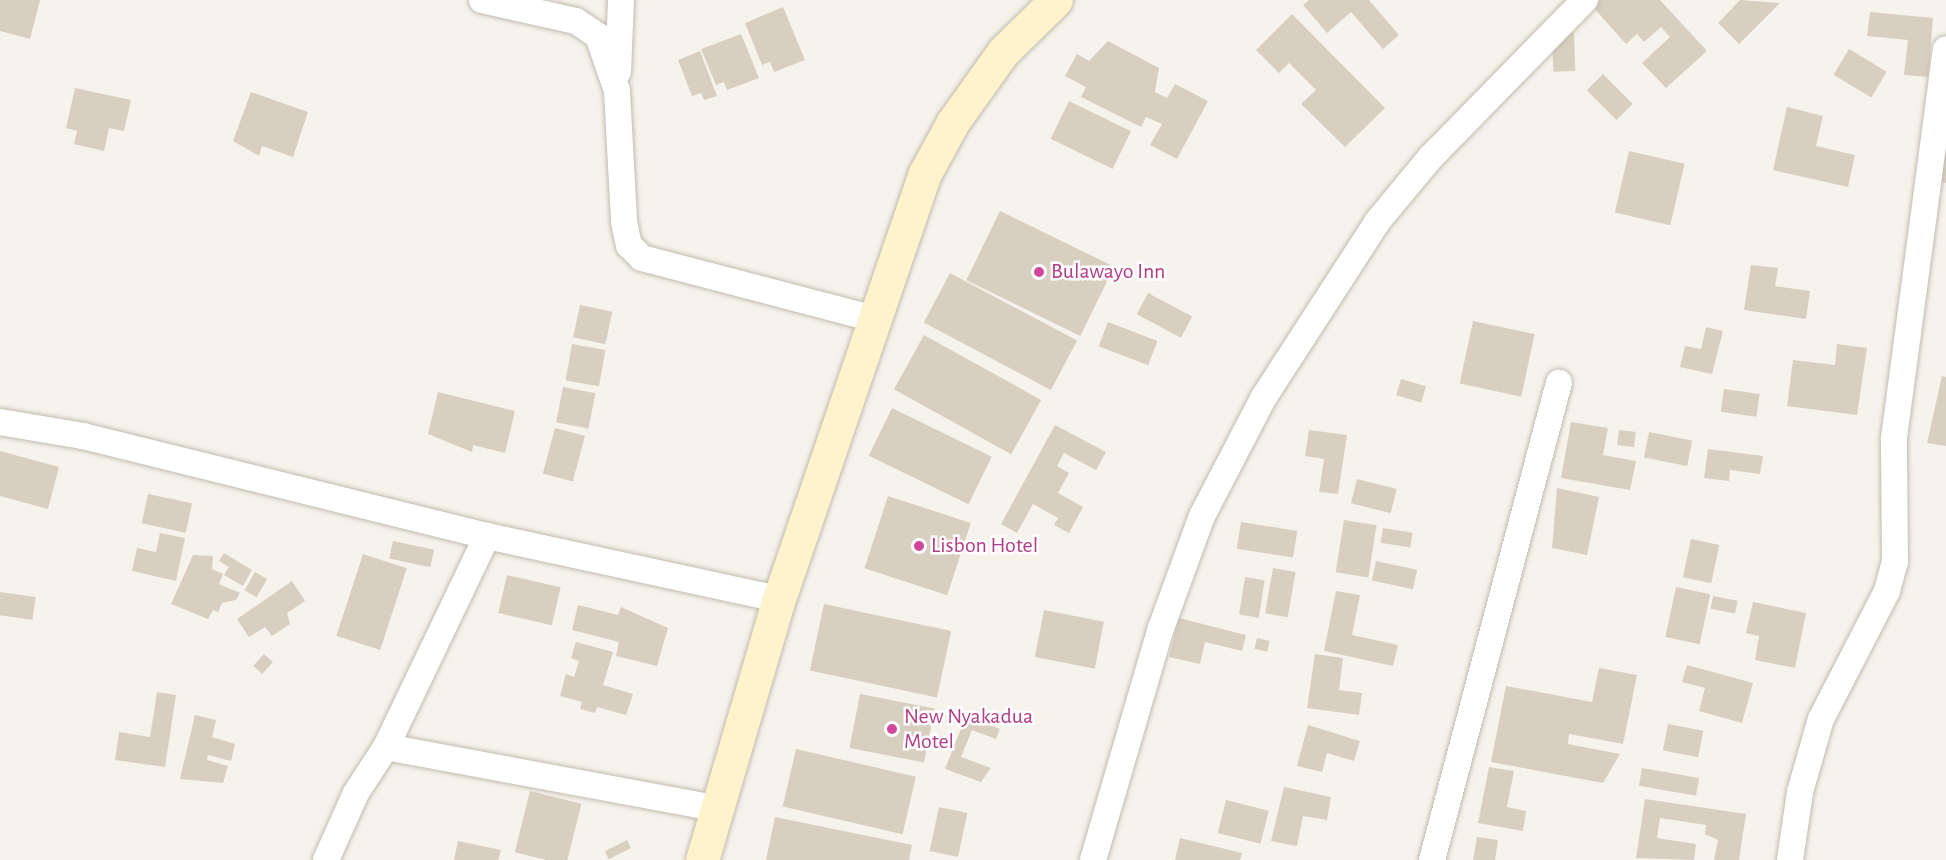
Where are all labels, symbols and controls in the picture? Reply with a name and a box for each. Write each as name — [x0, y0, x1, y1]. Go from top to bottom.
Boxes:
place label: Bulawayo Inn — [1051, 259, 1165, 285]
marker: Bulawayo Inn — [1032, 265, 1046, 279]
place label: Lisbon Hotel — [931, 533, 1038, 559]
marker: Lisbon Hotel — [912, 539, 926, 553]
place label: New Nyakadua Motel — [904, 703, 1033, 754]
marker: New Nyakadua Motel — [885, 722, 899, 736]

